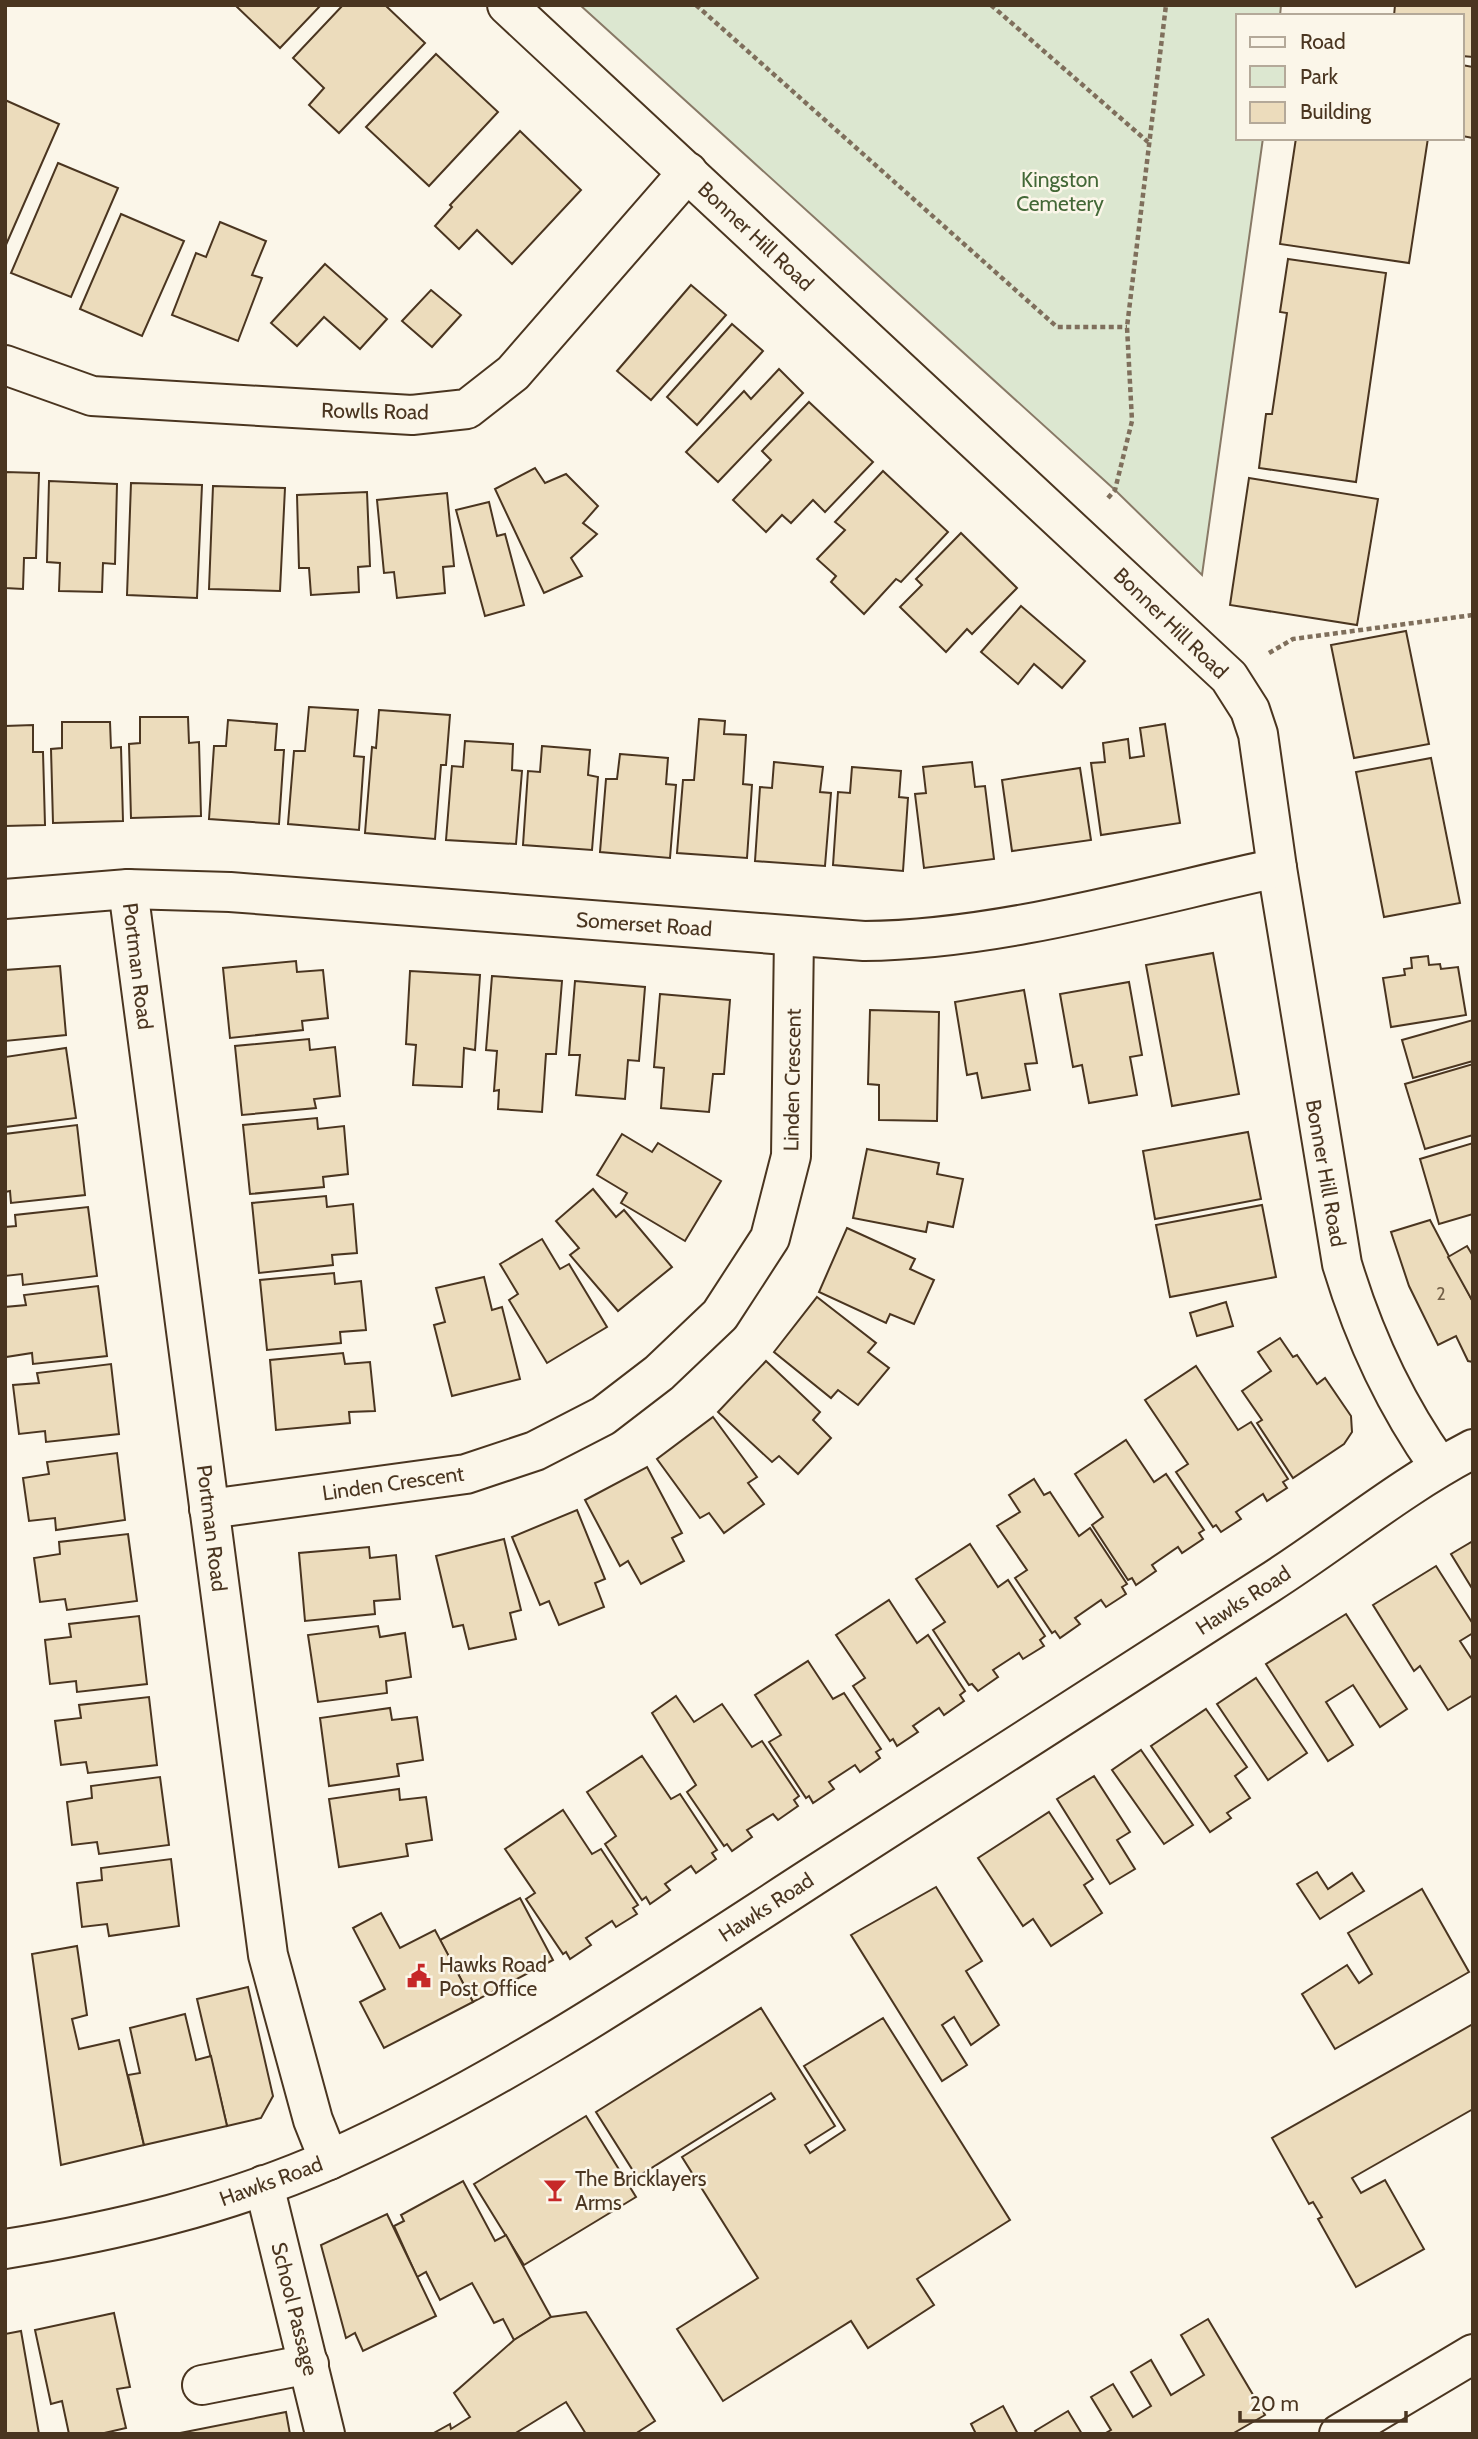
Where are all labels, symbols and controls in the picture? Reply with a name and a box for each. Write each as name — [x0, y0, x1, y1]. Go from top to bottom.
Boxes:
legend — [1236, 14, 1464, 140]
text: Road — [1300, 29, 1346, 54]
text: Park — [1300, 64, 1338, 89]
text: Building — [1300, 99, 1372, 124]
park label: Kingston Cemetery — [1016, 167, 1104, 216]
street label: Bonner Hill Road — [693, 176, 819, 296]
street label: Rowlls Road — [321, 398, 429, 424]
street label: Bonner Hill Road — [1109, 562, 1233, 684]
street label: Portman Road — [118, 901, 158, 1031]
street label: Somerset Road — [575, 907, 713, 941]
street label: Linden Crescent — [778, 1008, 806, 1152]
street label: Bonner Hill Road — [1301, 1097, 1351, 1249]
house number: 2 — [1436, 1283, 1446, 1305]
street label: Linden Crescent — [320, 1461, 466, 1505]
street label: Portman Road — [192, 1463, 232, 1593]
street label: Hawks Road — [1191, 1560, 1295, 1640]
street label: Hawks Road — [714, 1867, 818, 1947]
place label: Hawks Road Post Office — [439, 1952, 547, 2001]
public building icon: Hawks Road Post Office — [405, 1962, 433, 1990]
street label: Hawks Road — [216, 2151, 326, 2211]
place label: The Bricklayers Arms — [575, 2166, 707, 2215]
bar icon: The Bricklayers Arms — [541, 2176, 569, 2204]
street label: School Passage — [266, 2240, 324, 2378]
scale bar — [1240, 2380, 1406, 2424]
text: 20 m — [1250, 2391, 1299, 2416]

